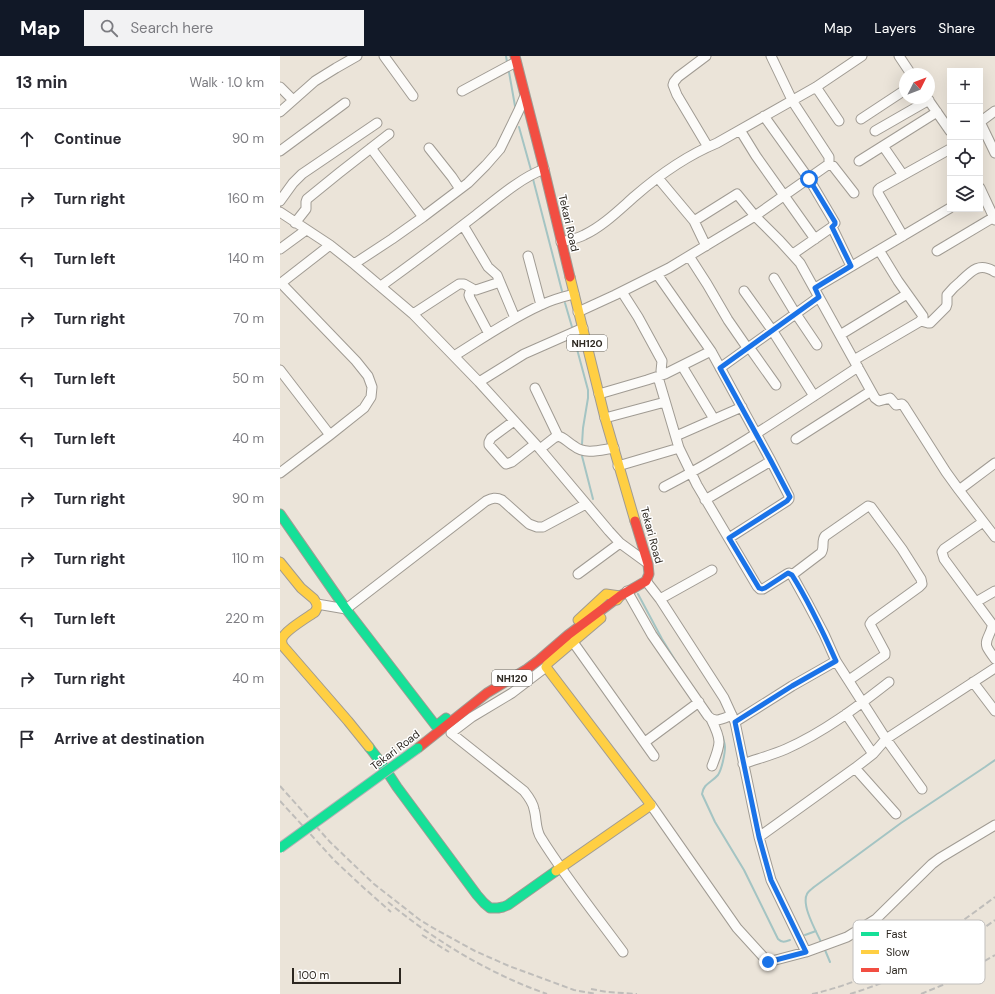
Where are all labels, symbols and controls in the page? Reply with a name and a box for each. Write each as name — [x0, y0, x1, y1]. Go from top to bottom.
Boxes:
search box — [84, 10, 364, 46]
text: Map — [20, 16, 60, 41]
icon: search — [98, 17, 120, 39]
text: Search here — [130, 18, 213, 38]
text: Map — [824, 19, 852, 37]
text: Layers — [874, 19, 916, 37]
text: Share — [938, 19, 975, 37]
north arrow — [899, 68, 935, 104]
map controls — [947, 68, 983, 212]
button: + — [947, 68, 983, 104]
text: 13 min — [16, 71, 68, 93]
text: Walk · 1.0 km — [189, 74, 264, 91]
button: − — [947, 104, 983, 140]
icon: ahead — [16, 128, 38, 150]
text: Continue — [54, 129, 122, 149]
text: 90 m — [232, 130, 264, 147]
button: locate — [947, 140, 983, 176]
route start — [800, 170, 818, 188]
button: layers — [947, 176, 983, 212]
icon: right — [16, 188, 38, 210]
text: Turn right — [54, 189, 125, 209]
text: 160 m — [228, 190, 264, 207]
street label: Tekari Road — [556, 193, 582, 253]
icon: left — [16, 248, 38, 270]
text: Turn left — [54, 249, 115, 269]
text: 140 m — [228, 250, 264, 267]
icon: right — [16, 308, 38, 330]
text: Turn right — [54, 309, 125, 329]
text: 70 m — [233, 310, 264, 327]
road number: NH120 — [567, 335, 607, 351]
icon: left — [16, 368, 38, 390]
text: Turn left — [54, 369, 115, 389]
text: 50 m — [232, 370, 264, 387]
icon: left — [16, 428, 38, 450]
text: Turn left — [54, 429, 115, 449]
text: 40 m — [232, 430, 264, 447]
icon: right — [16, 488, 38, 510]
text: Turn right — [54, 489, 125, 509]
text: 90 m — [232, 490, 264, 507]
street label: Tekari Road — [638, 505, 666, 565]
icon: right — [16, 548, 38, 570]
text: Turn right — [54, 549, 125, 569]
text: 110 m — [232, 550, 264, 567]
icon: left — [16, 608, 38, 630]
text: Turn left — [54, 609, 115, 629]
text: 220 m — [225, 610, 264, 627]
icon: right — [16, 668, 38, 690]
text: Turn right — [54, 669, 125, 689]
text: 40 m — [232, 670, 264, 687]
road number: NH120 — [492, 670, 532, 686]
street label: Tekari Road — [368, 727, 423, 773]
icon: arrive — [16, 728, 38, 750]
text: Arrive at destination — [54, 729, 205, 749]
legend — [853, 920, 985, 984]
text: Fast — [886, 927, 907, 941]
text: Slow — [886, 945, 910, 959]
route end — [759, 953, 777, 971]
text: Jam — [886, 963, 907, 977]
scale bar — [292, 966, 401, 985]
text: 100 m — [298, 968, 329, 982]

